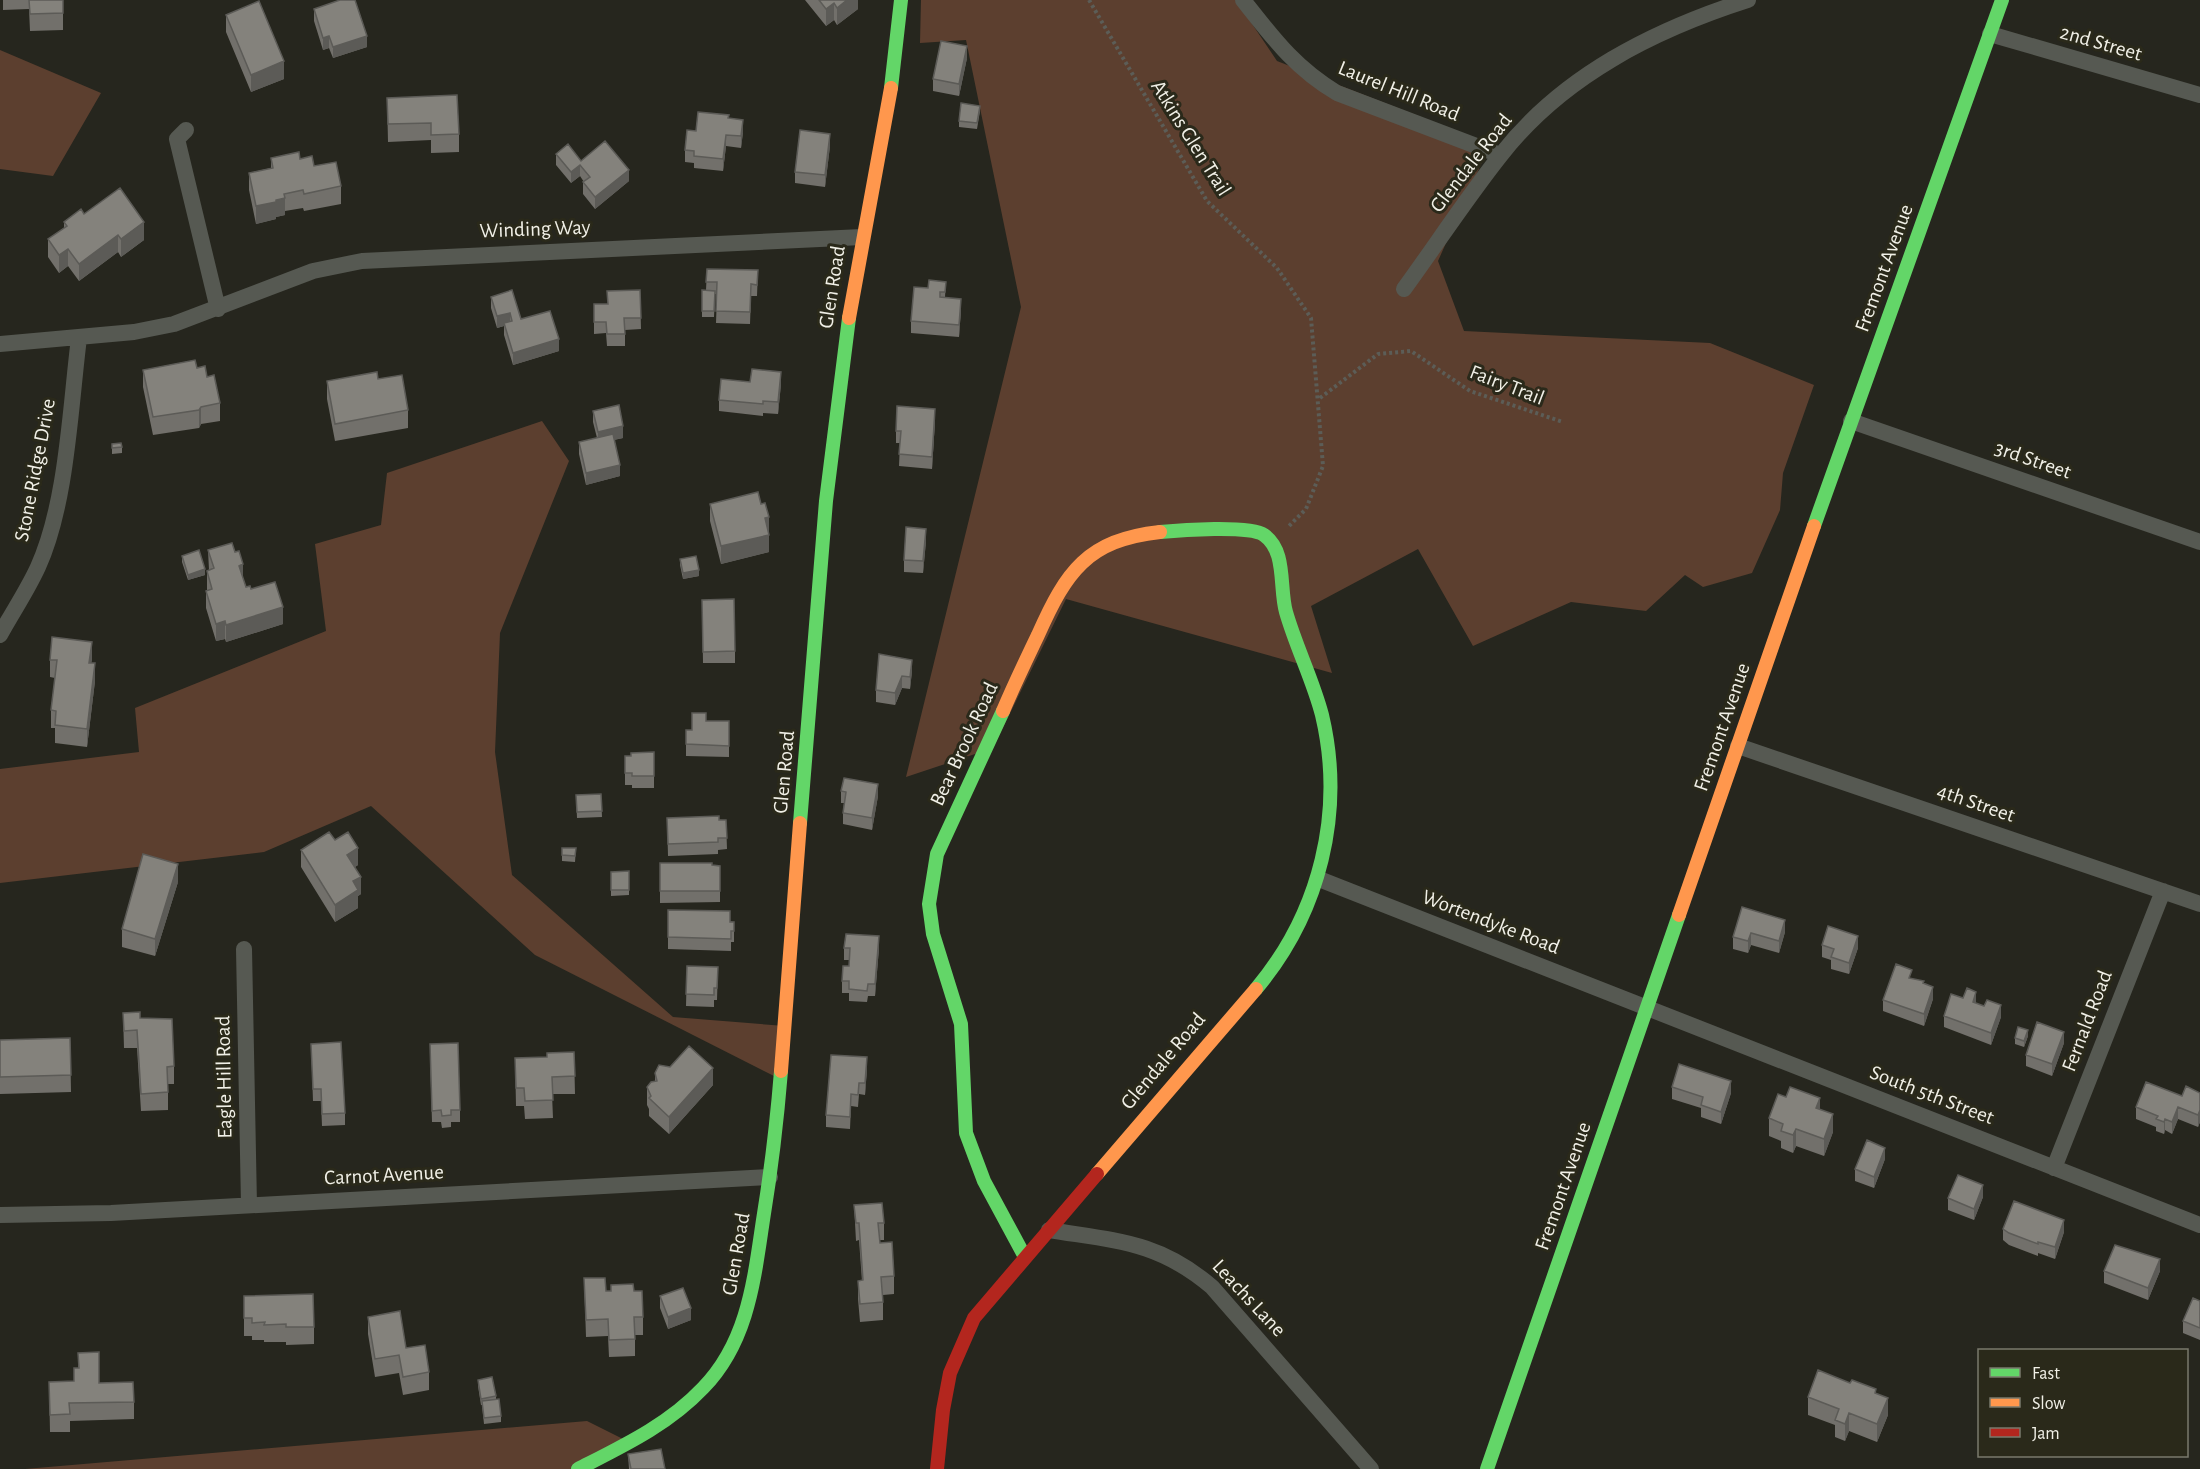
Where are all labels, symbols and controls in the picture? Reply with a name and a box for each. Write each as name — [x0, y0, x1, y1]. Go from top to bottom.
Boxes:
street label: 2nd Street — [2058, 21, 2145, 65]
street label: Laurel Hill Road — [1335, 57, 1463, 125]
street label: Atkins Glen Trail — [1147, 76, 1235, 200]
street label: Glendale Road — [1426, 110, 1516, 216]
street label: Fremont Avenue — [1851, 201, 1917, 335]
street label: Winding Way — [479, 217, 591, 241]
street label: Glen Road — [815, 244, 849, 330]
street label: Fairy Trail — [1467, 361, 1547, 409]
street label: Stone Ridge Drive — [11, 397, 59, 543]
street label: 3rd Street — [1992, 437, 2074, 483]
street label: Fremont Avenue — [1690, 660, 1754, 794]
street label: Bear Brook Road — [926, 679, 1002, 809]
street label: Glen Road — [770, 729, 798, 814]
street label: 4th Street — [1934, 780, 2018, 826]
street label: Wortendyke Road — [1419, 886, 1563, 958]
street label: Fernald Road — [2058, 967, 2116, 1075]
street label: Glendale Road — [1117, 1009, 1209, 1113]
street label: Eagle Hill Road — [212, 1015, 236, 1139]
street label: South 5th Street — [1867, 1062, 1997, 1128]
street label: Fremont Avenue — [1531, 1119, 1595, 1253]
street label: Carnot Avenue — [324, 1161, 444, 1189]
street label: Glen Road — [718, 1211, 754, 1297]
street label: Leachs Lane — [1208, 1255, 1290, 1341]
legend — [1978, 1349, 2188, 1457]
text: Fast — [2032, 1365, 2060, 1383]
text: Slow — [2032, 1395, 2065, 1413]
text: Jam — [2032, 1425, 2060, 1443]

